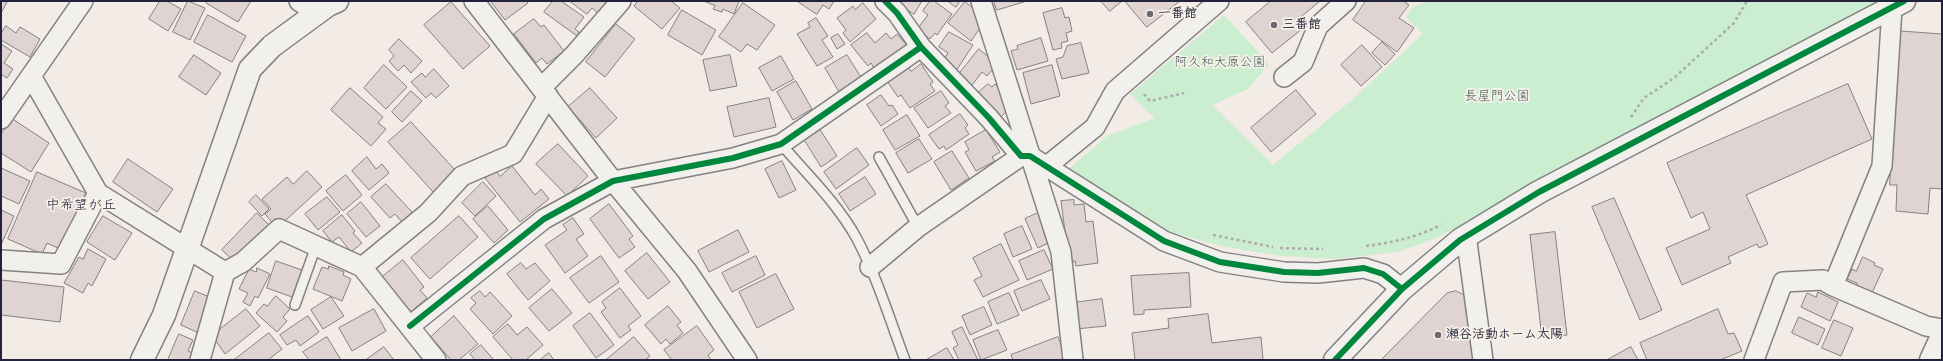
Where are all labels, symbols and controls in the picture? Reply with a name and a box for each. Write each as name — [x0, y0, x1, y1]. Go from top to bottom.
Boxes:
place label: 一番館 — [1158, 6, 1197, 22]
marker: 一番館 — [1145, 9, 1155, 19]
place label: 三番館 — [1282, 17, 1321, 33]
marker: 三番館 — [1269, 20, 1279, 30]
park label: 阿久和大原公園 — [1175, 55, 1265, 71]
park label: 長屋門公園 — [1465, 89, 1529, 105]
district label: 中希望が丘 — [46, 197, 116, 213]
place label: 瀬谷活動ホーム太陽 — [1446, 327, 1563, 343]
marker: 瀬谷活動ホーム太陽 — [1433, 330, 1443, 340]

